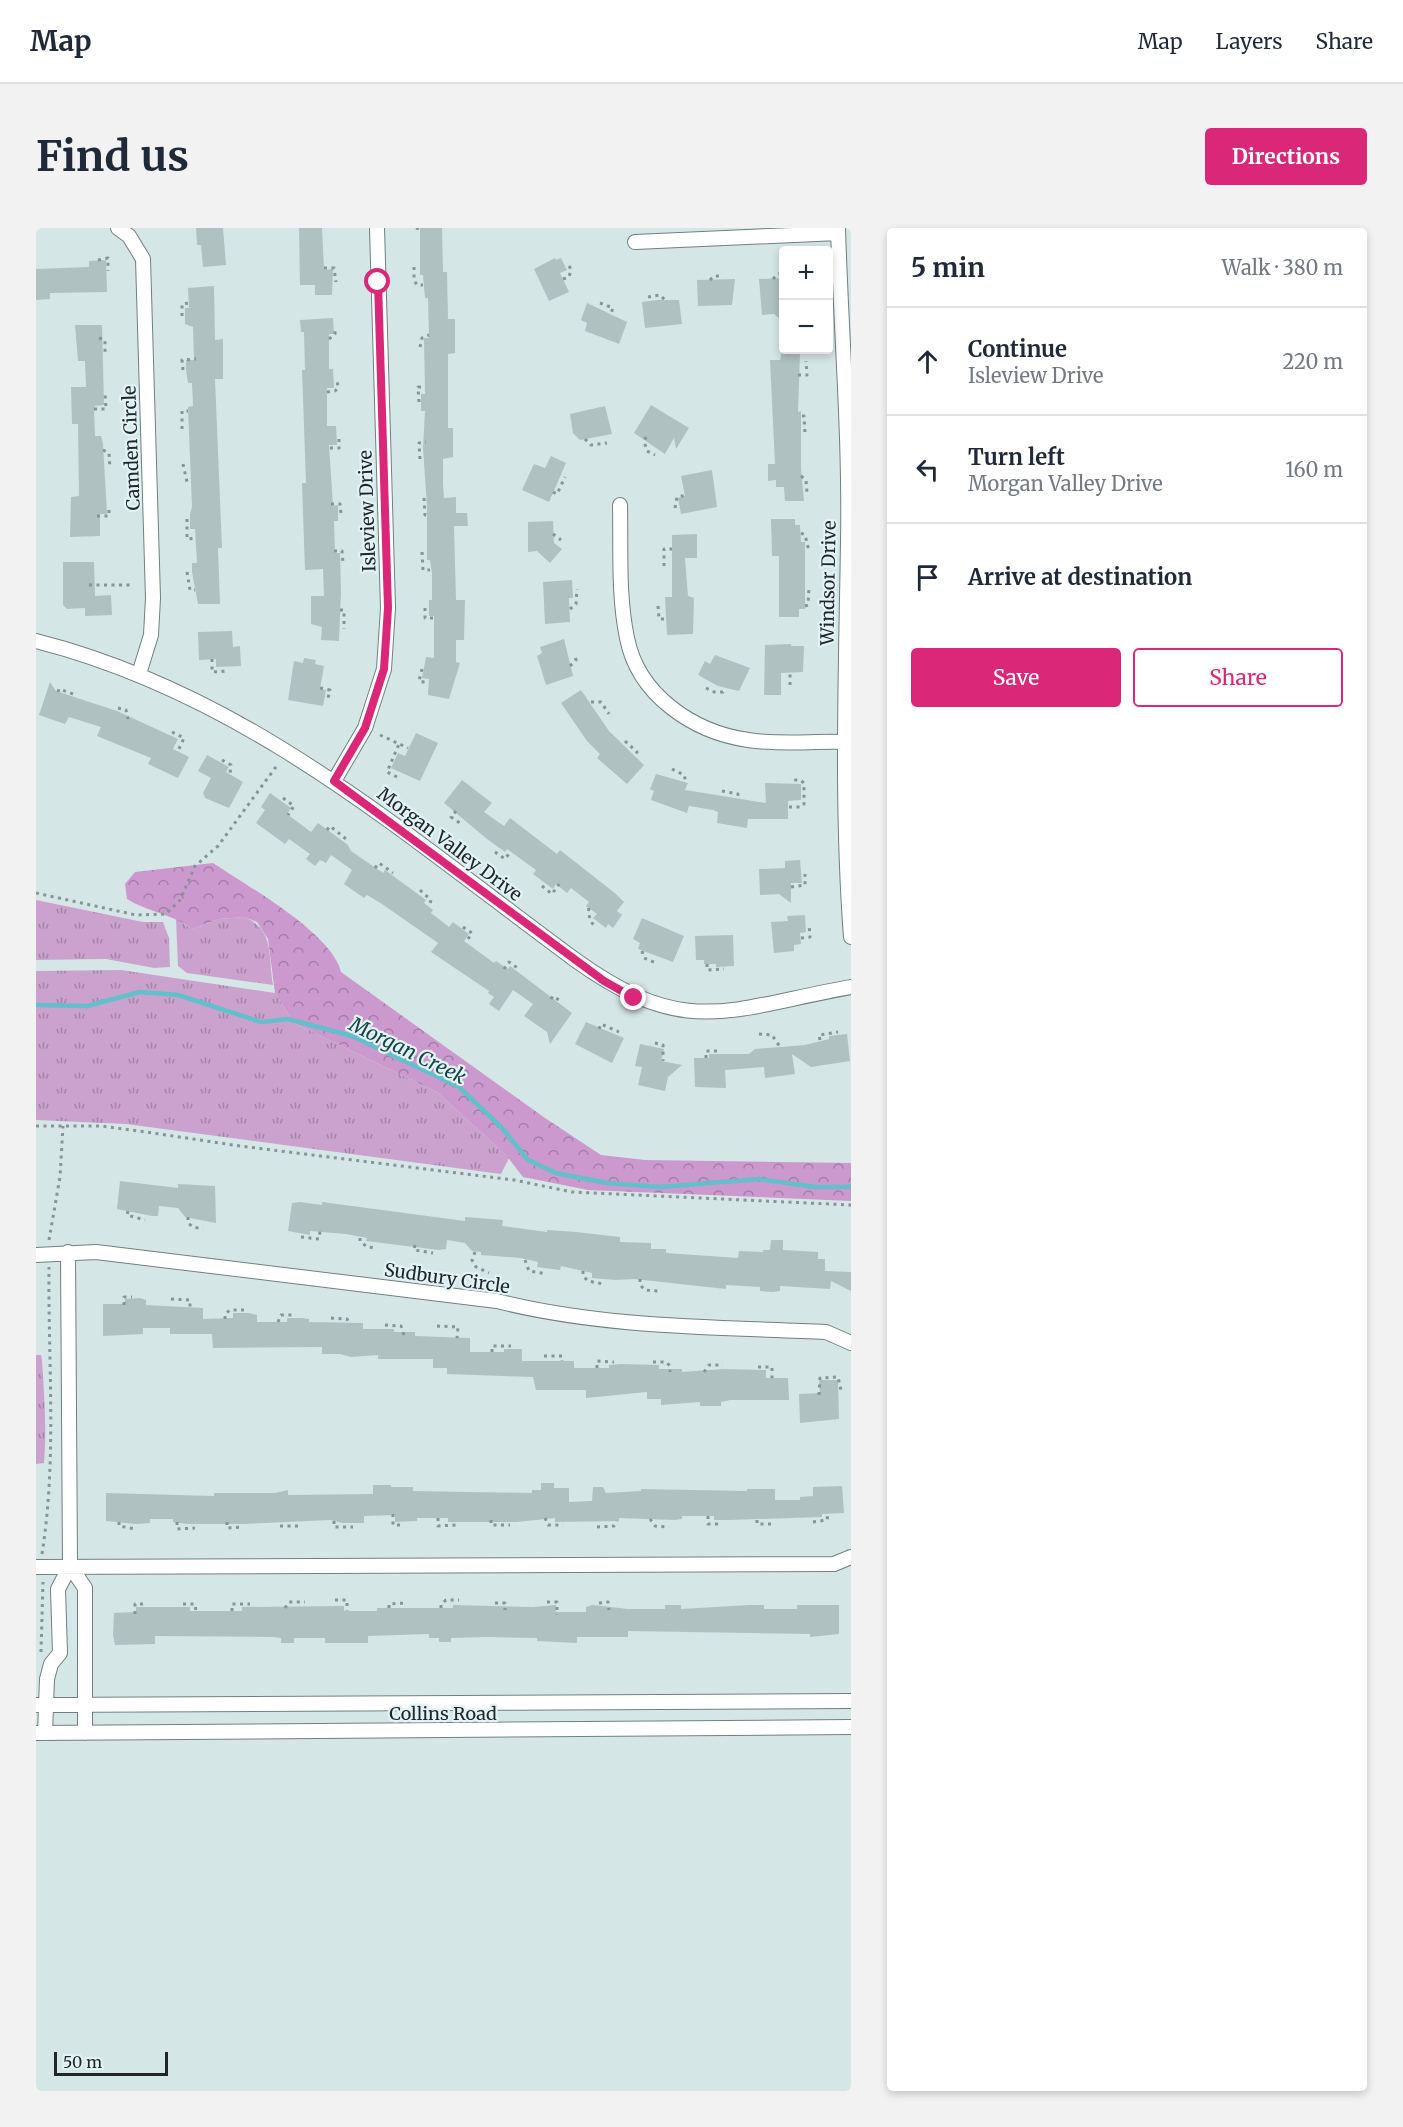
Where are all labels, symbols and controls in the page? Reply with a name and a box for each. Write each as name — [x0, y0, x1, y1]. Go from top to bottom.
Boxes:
text: Map — [30, 23, 92, 59]
text: Map — [1138, 28, 1183, 55]
text: Layers — [1216, 28, 1283, 55]
text: Share — [1316, 28, 1373, 55]
button: Directions — [1205, 128, 1367, 185]
text: Find us — [36, 130, 189, 182]
map controls — [779, 246, 833, 354]
button: + — [779, 246, 833, 300]
text: 5 min — [911, 251, 985, 284]
text: Walk · 380 m — [1222, 255, 1343, 280]
route start — [364, 268, 390, 294]
button: − — [779, 300, 833, 354]
text: Continue — [968, 335, 1067, 363]
icon: ahead — [911, 345, 944, 378]
text: 220 m — [1283, 349, 1343, 374]
text: Isleview Drive — [968, 363, 1104, 388]
street label: Camden Circle — [117, 385, 145, 511]
text: Turn left — [968, 443, 1065, 471]
street label: Isleview Drive — [353, 450, 381, 572]
icon: left — [911, 453, 944, 486]
text: 160 m — [1285, 457, 1343, 482]
text: Morgan Valley Drive — [968, 471, 1163, 496]
street label: Windsor Drive — [815, 520, 841, 647]
icon: arrive — [911, 561, 944, 594]
text: Arrive at destination — [968, 563, 1192, 591]
button: Save — [911, 648, 1121, 707]
button: Share — [1133, 648, 1343, 707]
street label: Morgan Valley Drive — [373, 782, 527, 906]
route end — [620, 984, 646, 1010]
water label: Morgan Creek — [345, 1011, 471, 1089]
street label: Sudbury Circle — [383, 1258, 511, 1298]
street label: Collins Road — [389, 1702, 497, 1725]
scale bar — [54, 2049, 168, 2076]
text: 50 m — [63, 2052, 102, 2072]

